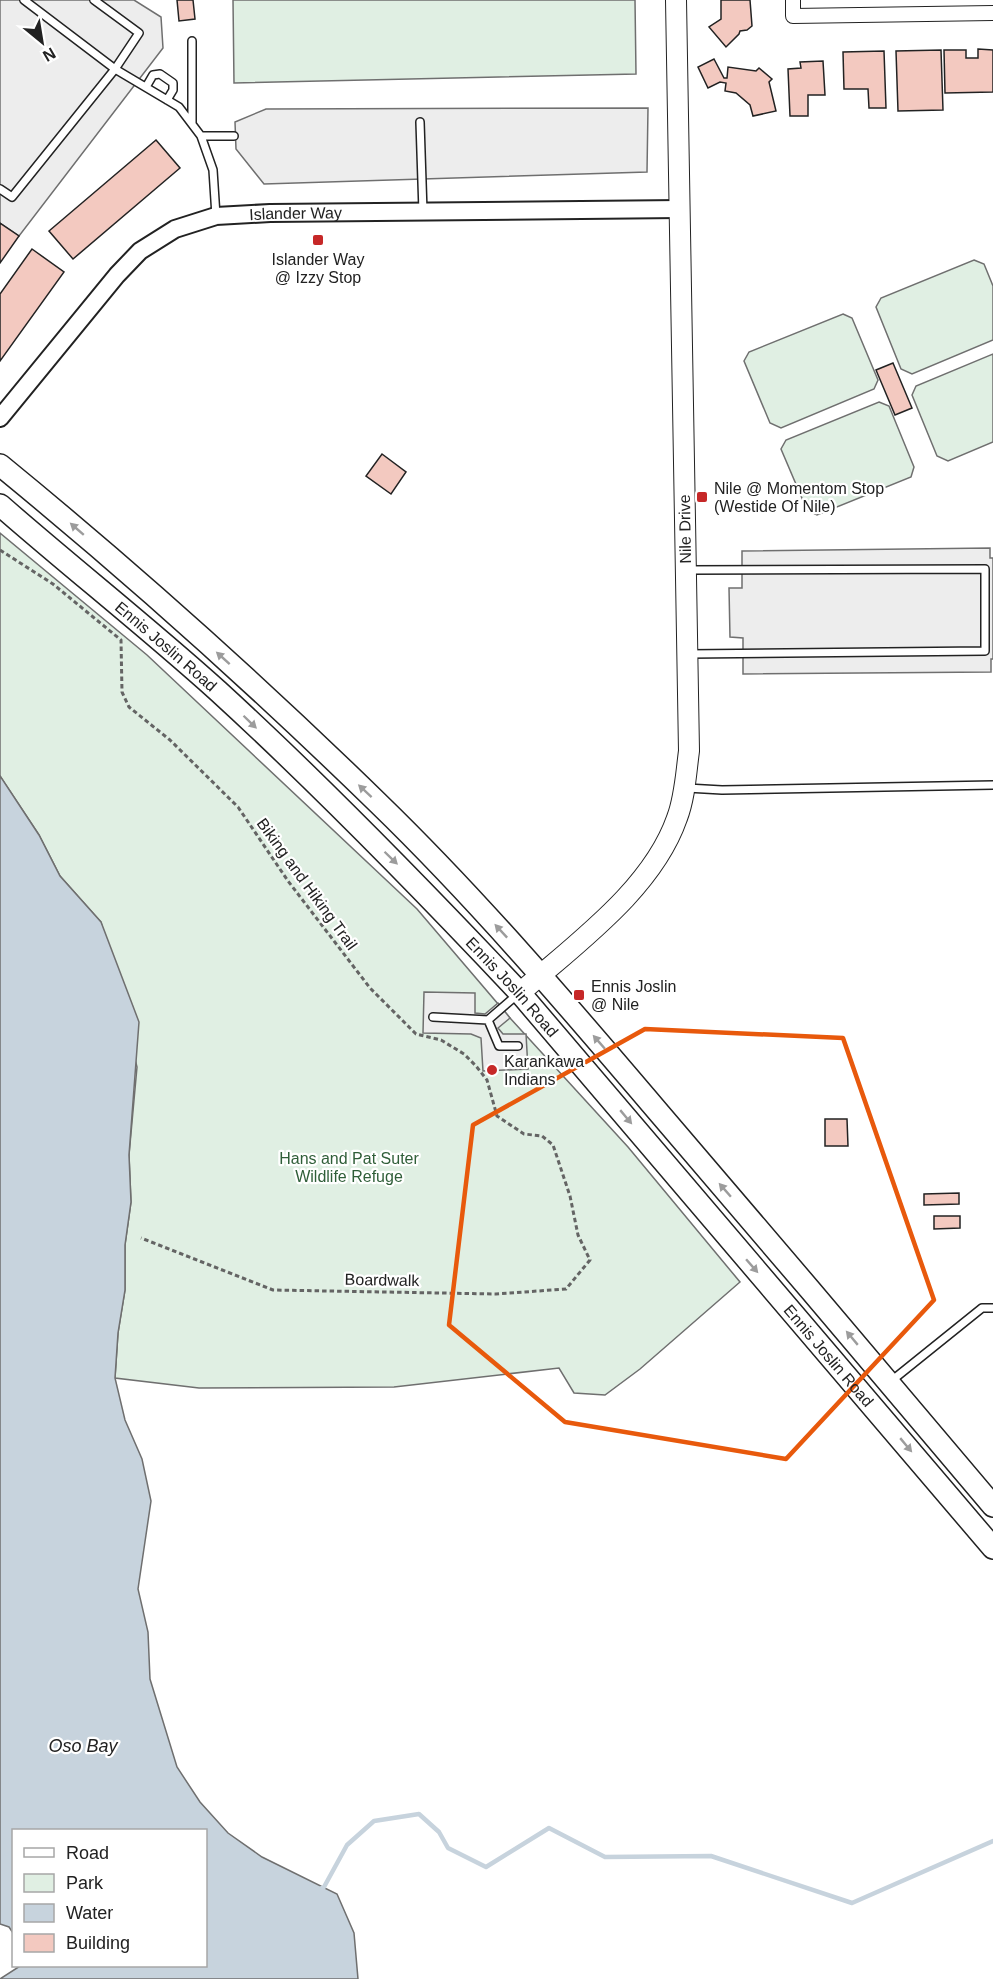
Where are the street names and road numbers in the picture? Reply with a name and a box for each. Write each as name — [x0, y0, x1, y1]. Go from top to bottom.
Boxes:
street label: Islander Way — [249, 204, 342, 223]
street label: Nile Drive — [676, 494, 694, 564]
street label: Ennis Joslin Road — [112, 598, 220, 694]
street label: Biking and Hiking Trail — [254, 815, 360, 953]
street label: Ennis Joslin Road — [463, 934, 562, 1040]
street label: Boardwalk — [345, 1271, 420, 1289]
street label: Ennis Joslin Road — [781, 1301, 877, 1410]

